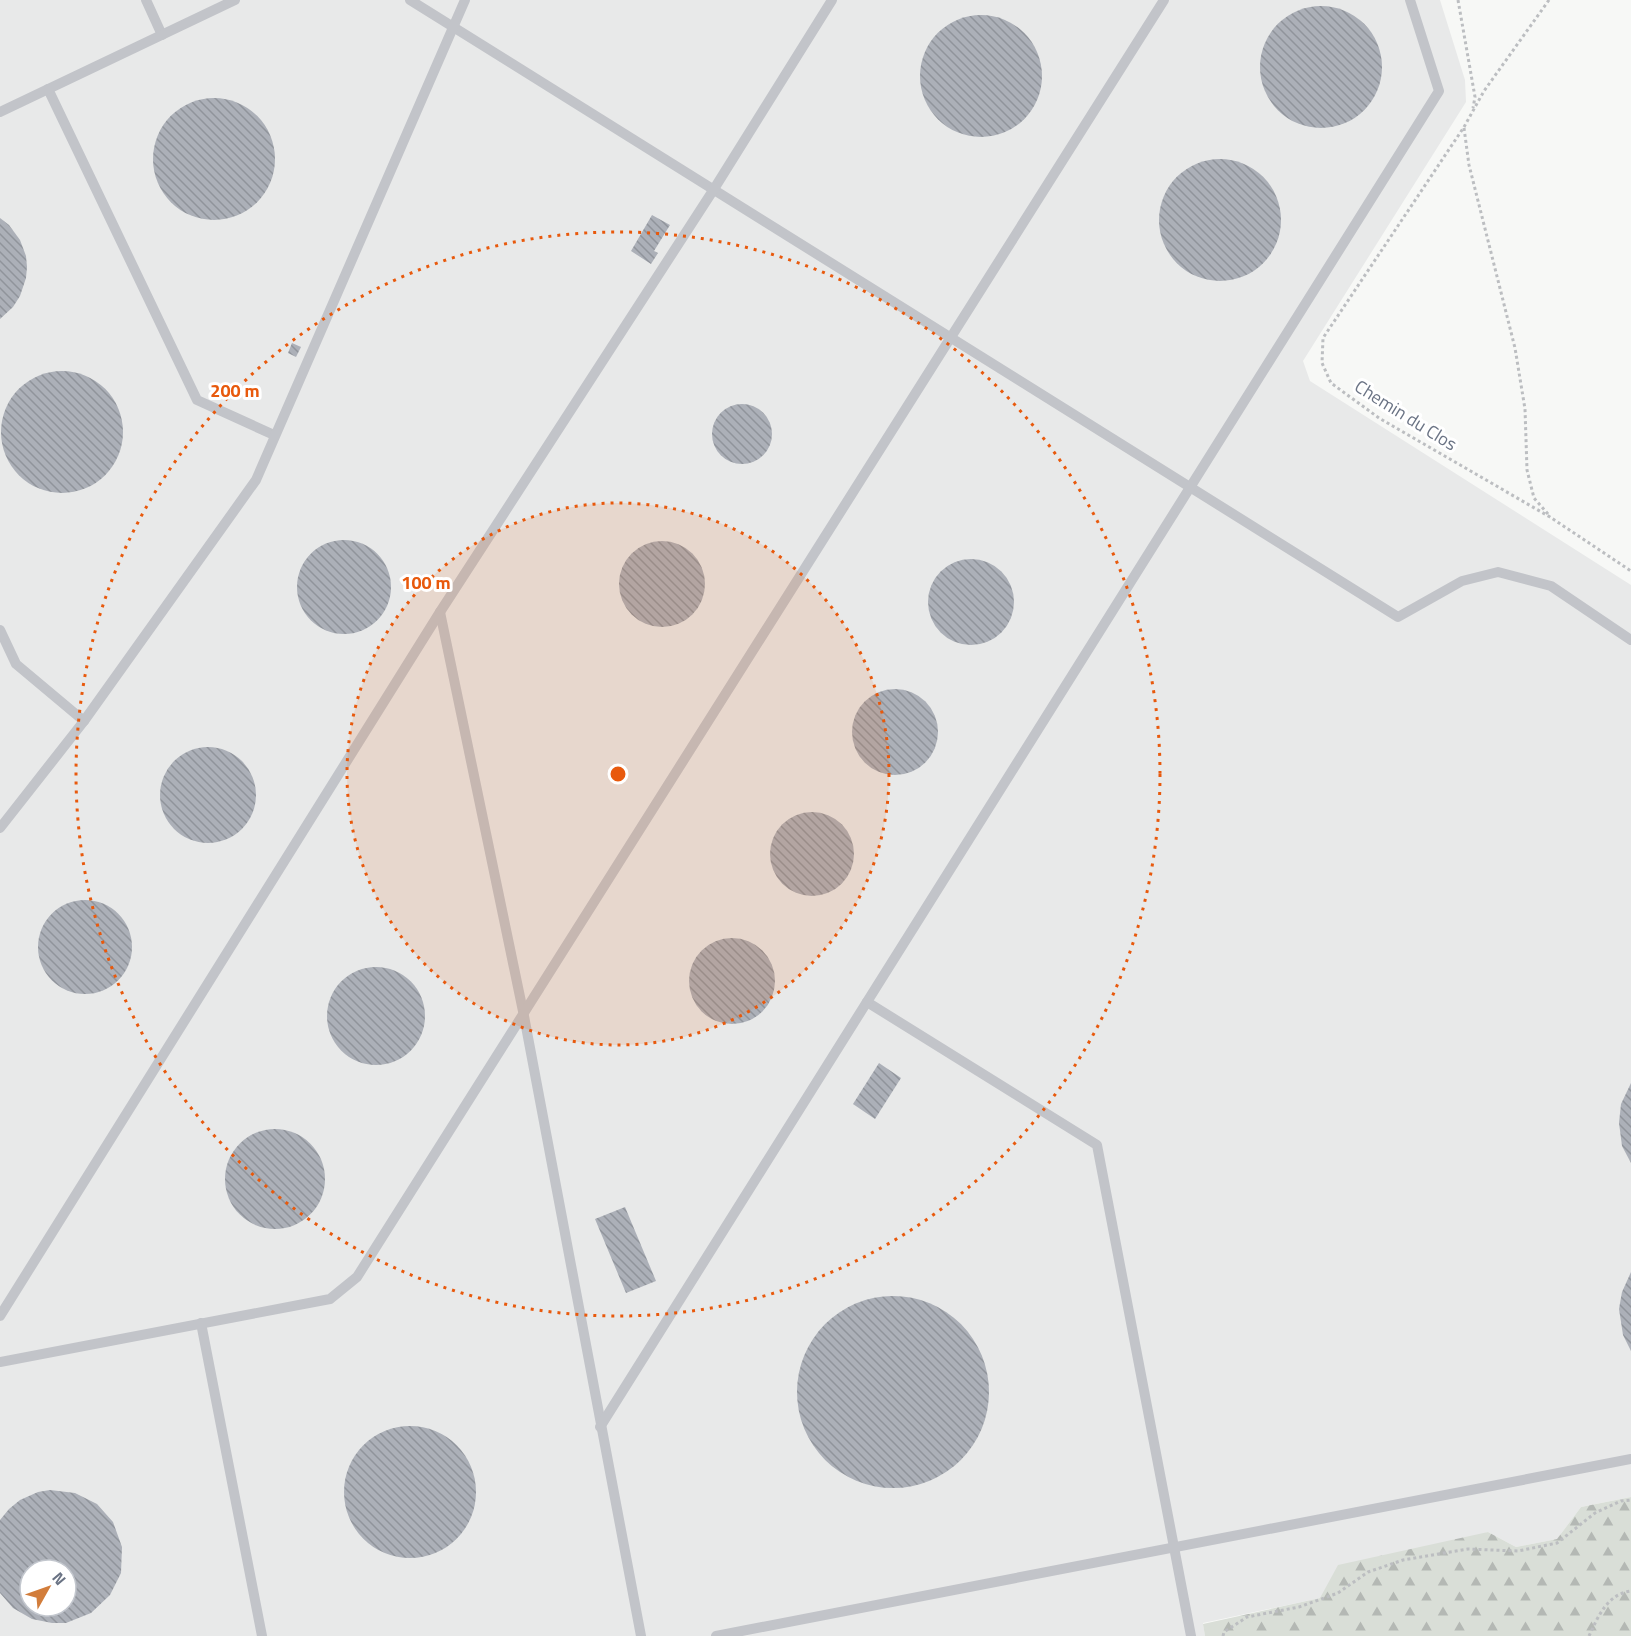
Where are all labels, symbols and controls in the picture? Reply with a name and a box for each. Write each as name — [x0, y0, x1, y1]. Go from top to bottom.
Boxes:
street label: Chemin du Clos — [1350, 373, 1462, 457]
text: 200 m — [210, 377, 260, 404]
text: 100 m — [401, 569, 451, 596]
centre of rings — [608, 764, 628, 784]
north arrow — [18, 1558, 78, 1618]
text: N — [47, 1566, 72, 1590]

